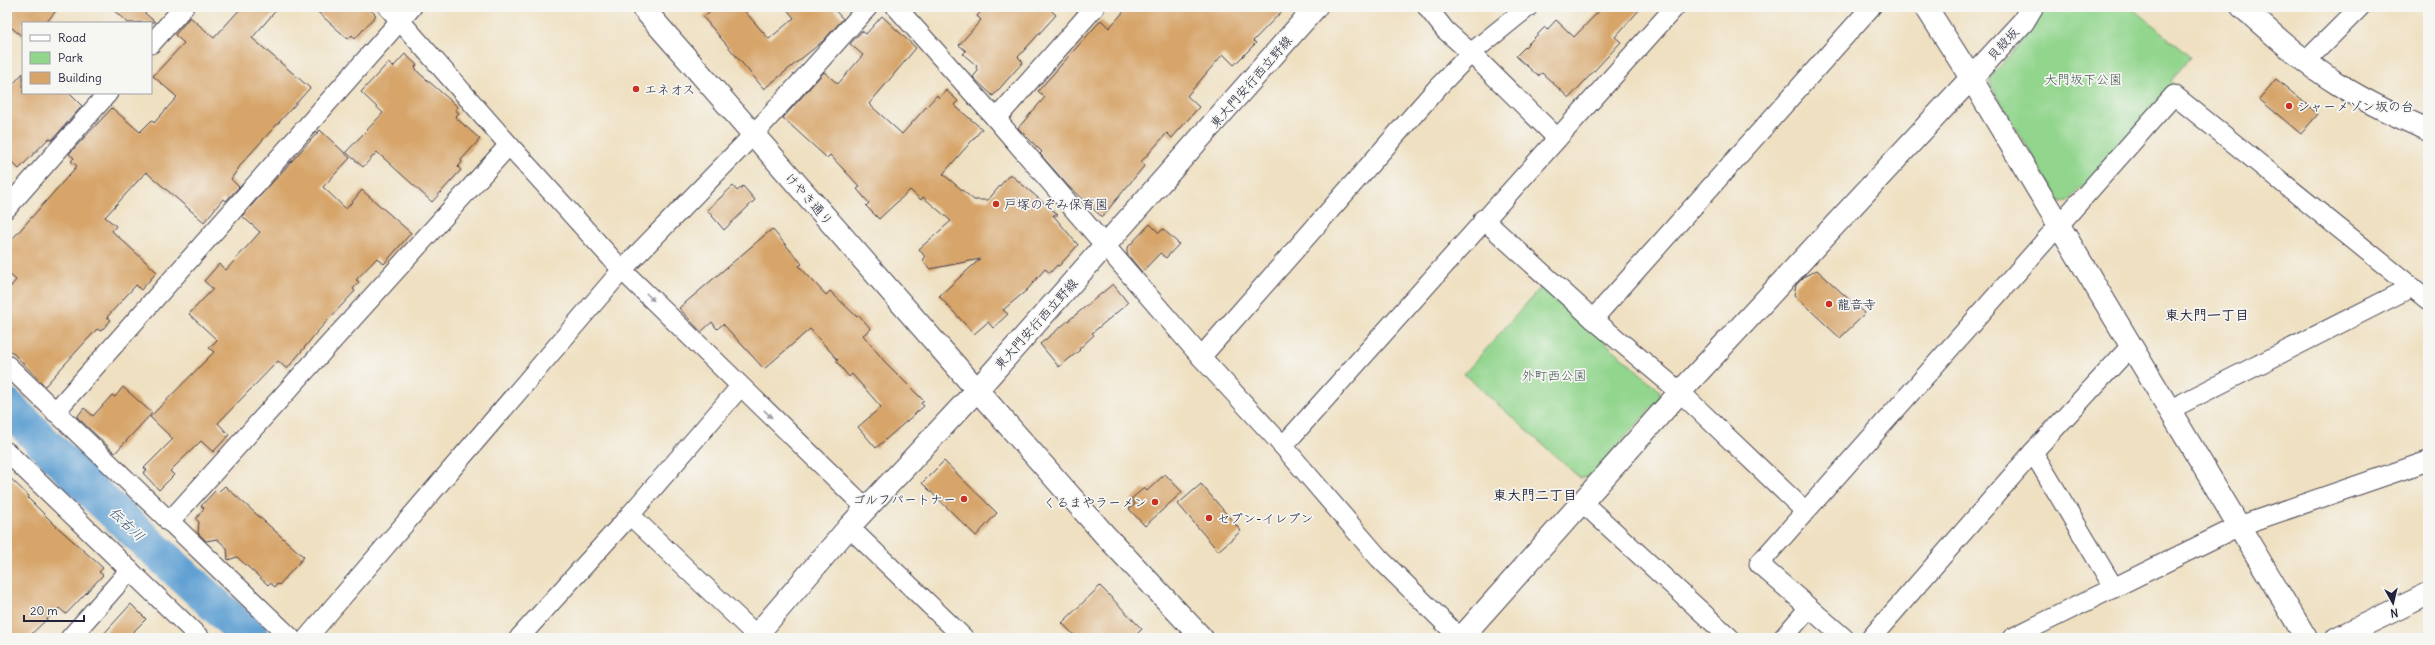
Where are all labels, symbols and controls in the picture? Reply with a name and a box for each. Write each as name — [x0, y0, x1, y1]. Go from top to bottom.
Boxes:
legend — [22, 22, 152, 94]
street label: 貝殻坂 — [1984, 24, 2022, 64]
text: Road — [58, 30, 86, 45]
street label: 東大門安行西立野線 — [1206, 32, 1296, 132]
text: Park — [58, 50, 83, 65]
text: Building — [58, 70, 102, 85]
park label: 大門坂下公園 — [2044, 71, 2122, 88]
place label: エネオス — [644, 81, 695, 98]
marker: エネオス — [631, 84, 641, 94]
place label: シャーメゾン坂の台 — [2297, 98, 2414, 115]
marker: シャーメゾン坂の台 — [2284, 101, 2294, 111]
street label: けやき通り — [781, 169, 837, 229]
place label: 戸塚のぞみ保育園 — [1004, 196, 1108, 213]
marker: 戸塚のぞみ保育園 — [991, 199, 1001, 209]
street label: 東大門安行西立野線 — [991, 274, 1082, 373]
one-way arrow — [645, 293, 655, 302]
place label: 龍音寺 — [1837, 296, 1876, 313]
marker: 龍音寺 — [1824, 299, 1834, 309]
district label: 東大門一丁目 — [2165, 306, 2249, 324]
park label: 外町西公園 — [1521, 367, 1587, 384]
one-way arrow — [763, 409, 773, 419]
district label: 東大門二丁目 — [1493, 486, 1577, 504]
place label: ゴルフパートナー — [853, 491, 956, 508]
marker: ゴルフパートナー — [959, 494, 969, 504]
place label: くるまやラーメン — [1043, 494, 1147, 511]
marker: くるまやラーメン — [1150, 497, 1160, 507]
water label: 伝右川 — [106, 503, 148, 545]
place label: セブン-イレブン — [1217, 510, 1314, 527]
marker: セブン-イレブン — [1204, 513, 1214, 523]
north arrow — [2373, 583, 2413, 623]
scale bar — [24, 597, 84, 623]
text: 20 m — [30, 603, 58, 618]
text: N — [2390, 605, 2399, 620]

